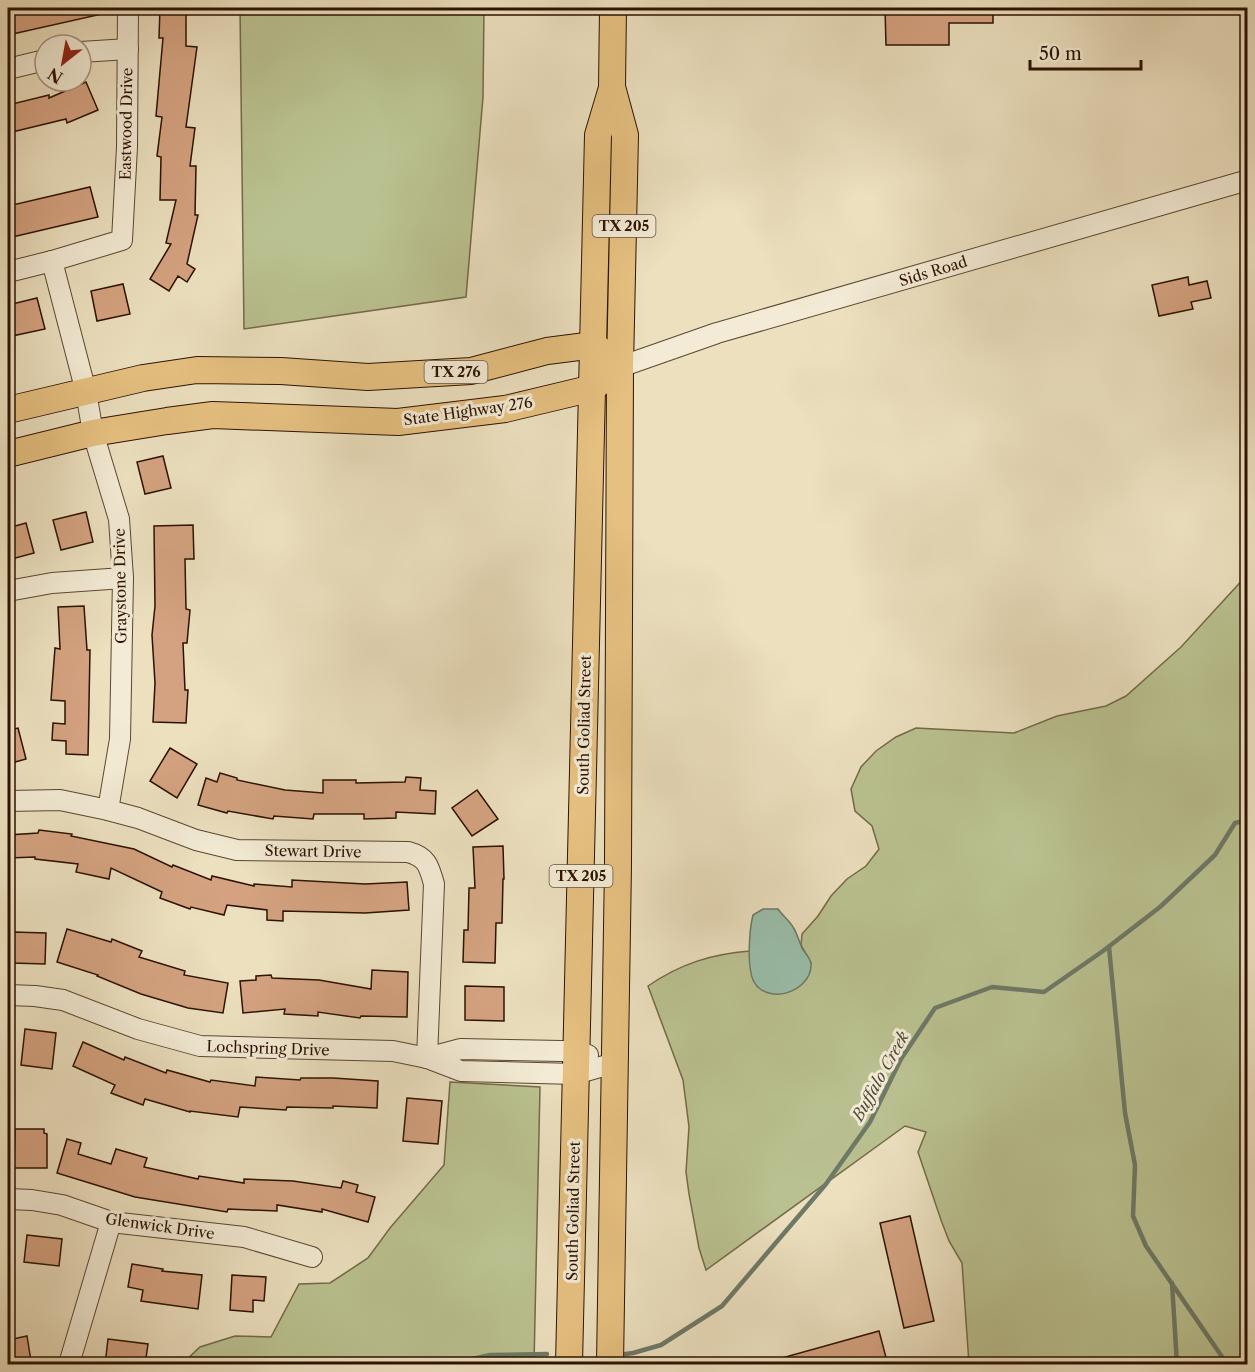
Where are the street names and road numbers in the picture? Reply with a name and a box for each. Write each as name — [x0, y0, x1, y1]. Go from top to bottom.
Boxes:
street label: Eastwood Drive — [116, 68, 136, 180]
road number: TX 205 — [592, 215, 656, 237]
street label: Sids Road — [897, 252, 969, 290]
road number: TX 276 — [424, 361, 488, 383]
street label: State Highway 276 — [402, 393, 534, 429]
street label: Graystone Drive — [109, 528, 131, 644]
street label: South Goliad Street — [573, 654, 595, 795]
street label: Stewart Drive — [264, 841, 362, 861]
road number: TX 205 — [550, 865, 612, 887]
street label: Lochspring Drive — [206, 1036, 330, 1060]
street label: South Goliad Street — [562, 1140, 584, 1281]
street label: Glenwick Drive — [104, 1209, 216, 1243]

